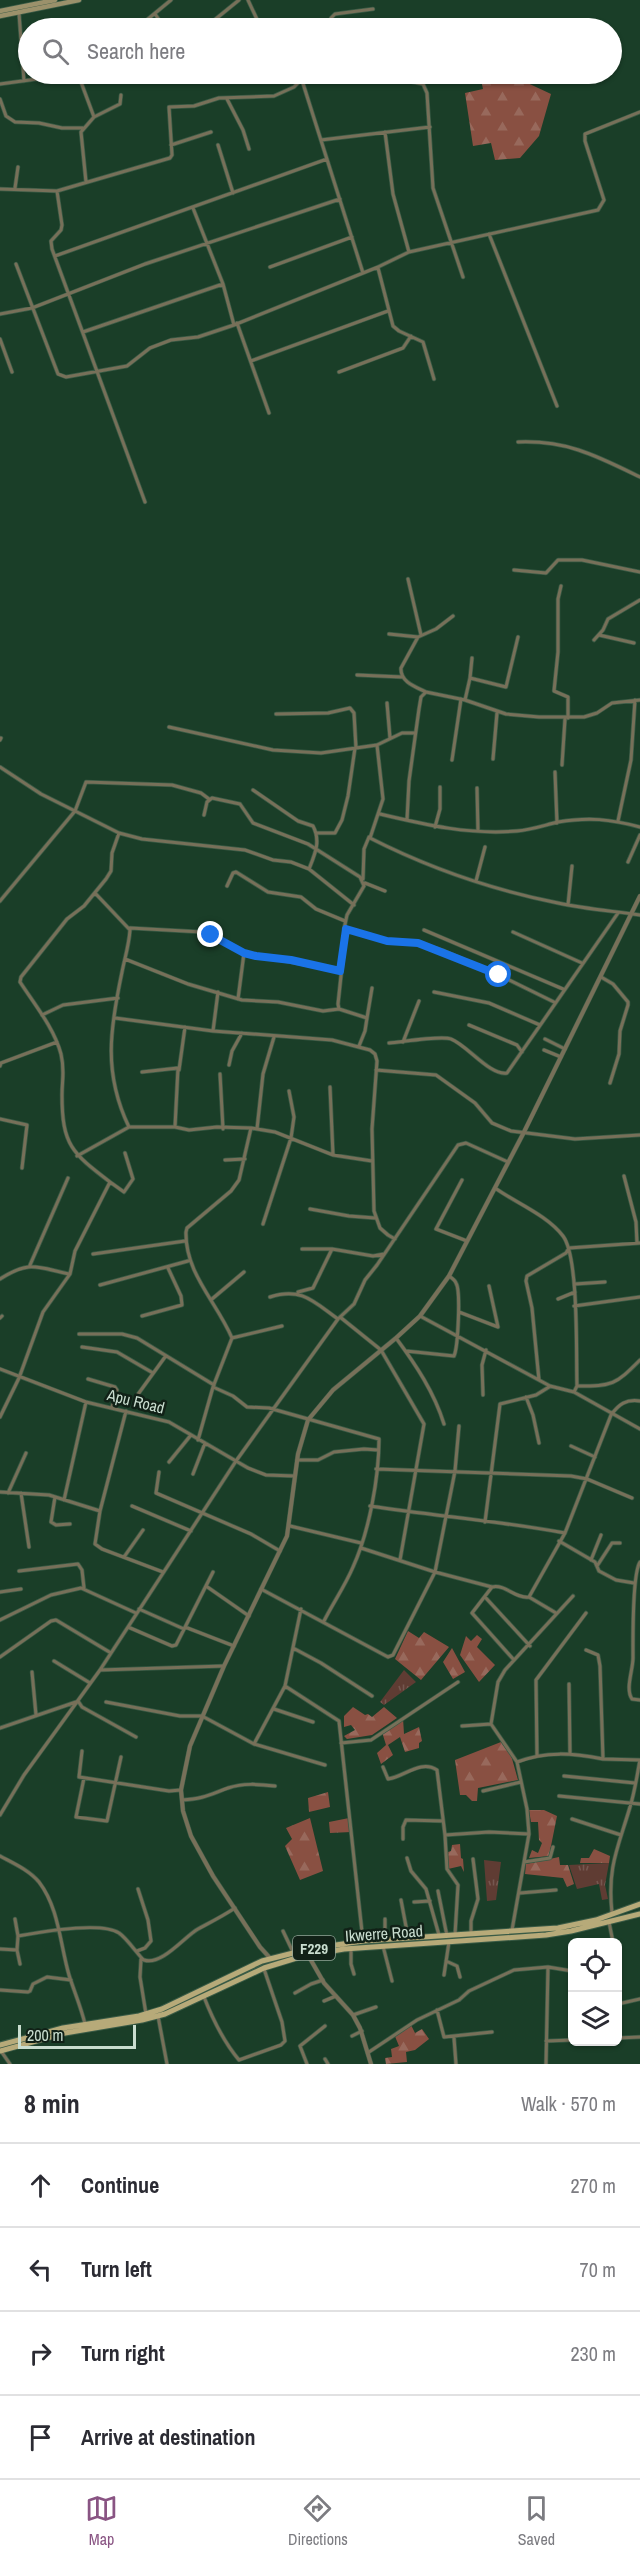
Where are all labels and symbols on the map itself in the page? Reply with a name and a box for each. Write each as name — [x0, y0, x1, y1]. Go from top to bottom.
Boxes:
route end — [197, 921, 223, 947]
route start — [485, 961, 511, 987]
street label: Apu Road — [104, 1383, 167, 1419]
street label: Ikwerre Road — [344, 1919, 424, 1947]
road number: F229 — [293, 1936, 335, 1960]
scale bar — [18, 2022, 136, 2050]

